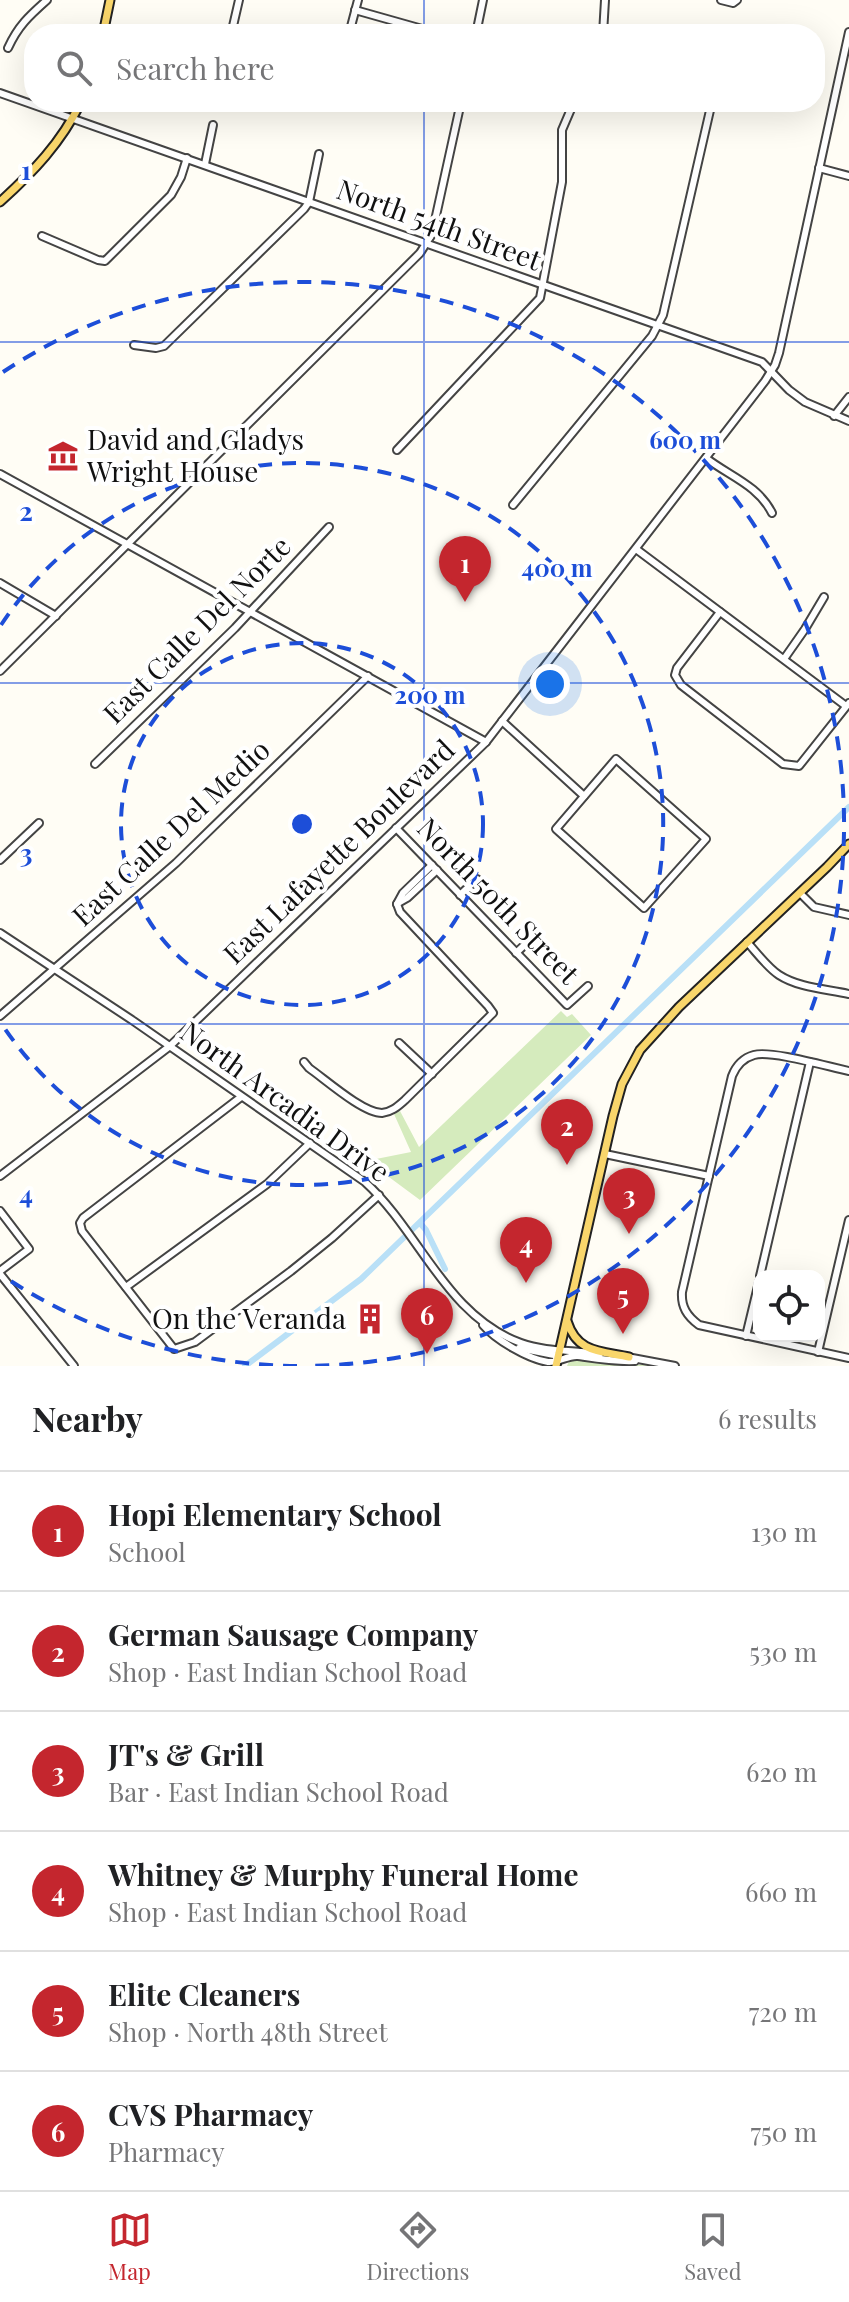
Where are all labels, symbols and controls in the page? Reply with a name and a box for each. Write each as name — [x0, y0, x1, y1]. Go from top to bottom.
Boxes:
search box — [24, 24, 825, 112]
icon: search — [52, 46, 96, 90]
text: Search here — [116, 48, 275, 88]
text: 1 — [21, 152, 31, 187]
street label: North 54th Street — [332, 170, 548, 278]
place label: David and Gladys Wright House — [86, 420, 304, 489]
text: 600 m — [649, 423, 721, 455]
museum icon: David and Gladys Wright House — [46, 439, 80, 473]
text: 2 — [19, 493, 33, 528]
street label: East Calle Del Norte — [94, 527, 298, 731]
pin: 1 — [439, 536, 491, 602]
text: 400 m — [522, 551, 593, 583]
your location — [530, 664, 570, 704]
text: 200 m — [395, 678, 466, 710]
street label: East Calle Del Medio — [63, 731, 277, 933]
street label: East Lafayette Boulevard — [214, 731, 461, 971]
street label: North 50th Street — [410, 809, 589, 992]
centre of rings — [288, 810, 316, 838]
text: 3 — [20, 835, 32, 870]
street label: North Arcadia Drive — [174, 1012, 398, 1189]
pin: 2 — [541, 1099, 593, 1165]
pin: 3 — [603, 1168, 655, 1234]
text: 4 — [19, 1176, 33, 1211]
pin: 4 — [500, 1217, 552, 1283]
pin: 5 — [597, 1268, 649, 1334]
map controls — [753, 1270, 825, 1342]
button: locate — [753, 1270, 825, 1342]
pin: 6 — [401, 1288, 453, 1354]
place label: On the Veranda — [152, 1299, 346, 1336]
building icon: On the Veranda — [353, 1302, 387, 1336]
text: Nearby — [32, 1395, 143, 1441]
text: 6 results — [718, 1401, 817, 1436]
text: Hopi Elementary School — [108, 1494, 442, 1534]
text: 1 — [53, 1514, 63, 1549]
text: 130 m — [751, 1514, 817, 1549]
text: School — [108, 1534, 186, 1569]
text: German Sausage Company — [108, 1614, 478, 1654]
text: 2 — [51, 1634, 65, 1669]
text: 530 m — [749, 1634, 817, 1669]
text: Shop · East Indian School Road — [108, 1654, 467, 1689]
text: JT's & Grill — [108, 1734, 264, 1774]
text: 3 — [52, 1754, 64, 1789]
text: 620 m — [746, 1754, 817, 1789]
text: Bar · East Indian School Road — [108, 1774, 449, 1809]
text: Whitney & Murphy Funeral Home — [108, 1854, 579, 1894]
text: 4 — [51, 1874, 65, 1909]
text: 660 m — [745, 1874, 817, 1909]
text: Shop · East Indian School Road — [108, 1894, 467, 1929]
text: Elite Cleaners — [108, 1974, 300, 2014]
text: 5 — [52, 1994, 64, 2029]
text: 720 m — [749, 1994, 817, 2029]
text: Shop · North 48th Street — [108, 2014, 388, 2049]
text: CVS Pharmacy — [108, 2094, 313, 2134]
text: 6 — [51, 2114, 65, 2149]
text: 750 m — [750, 2114, 817, 2149]
text: Pharmacy — [108, 2134, 225, 2169]
tab: Map — [108, 2208, 152, 2286]
tab: Directions — [367, 2208, 469, 2286]
tab: Saved — [684, 2208, 742, 2286]

